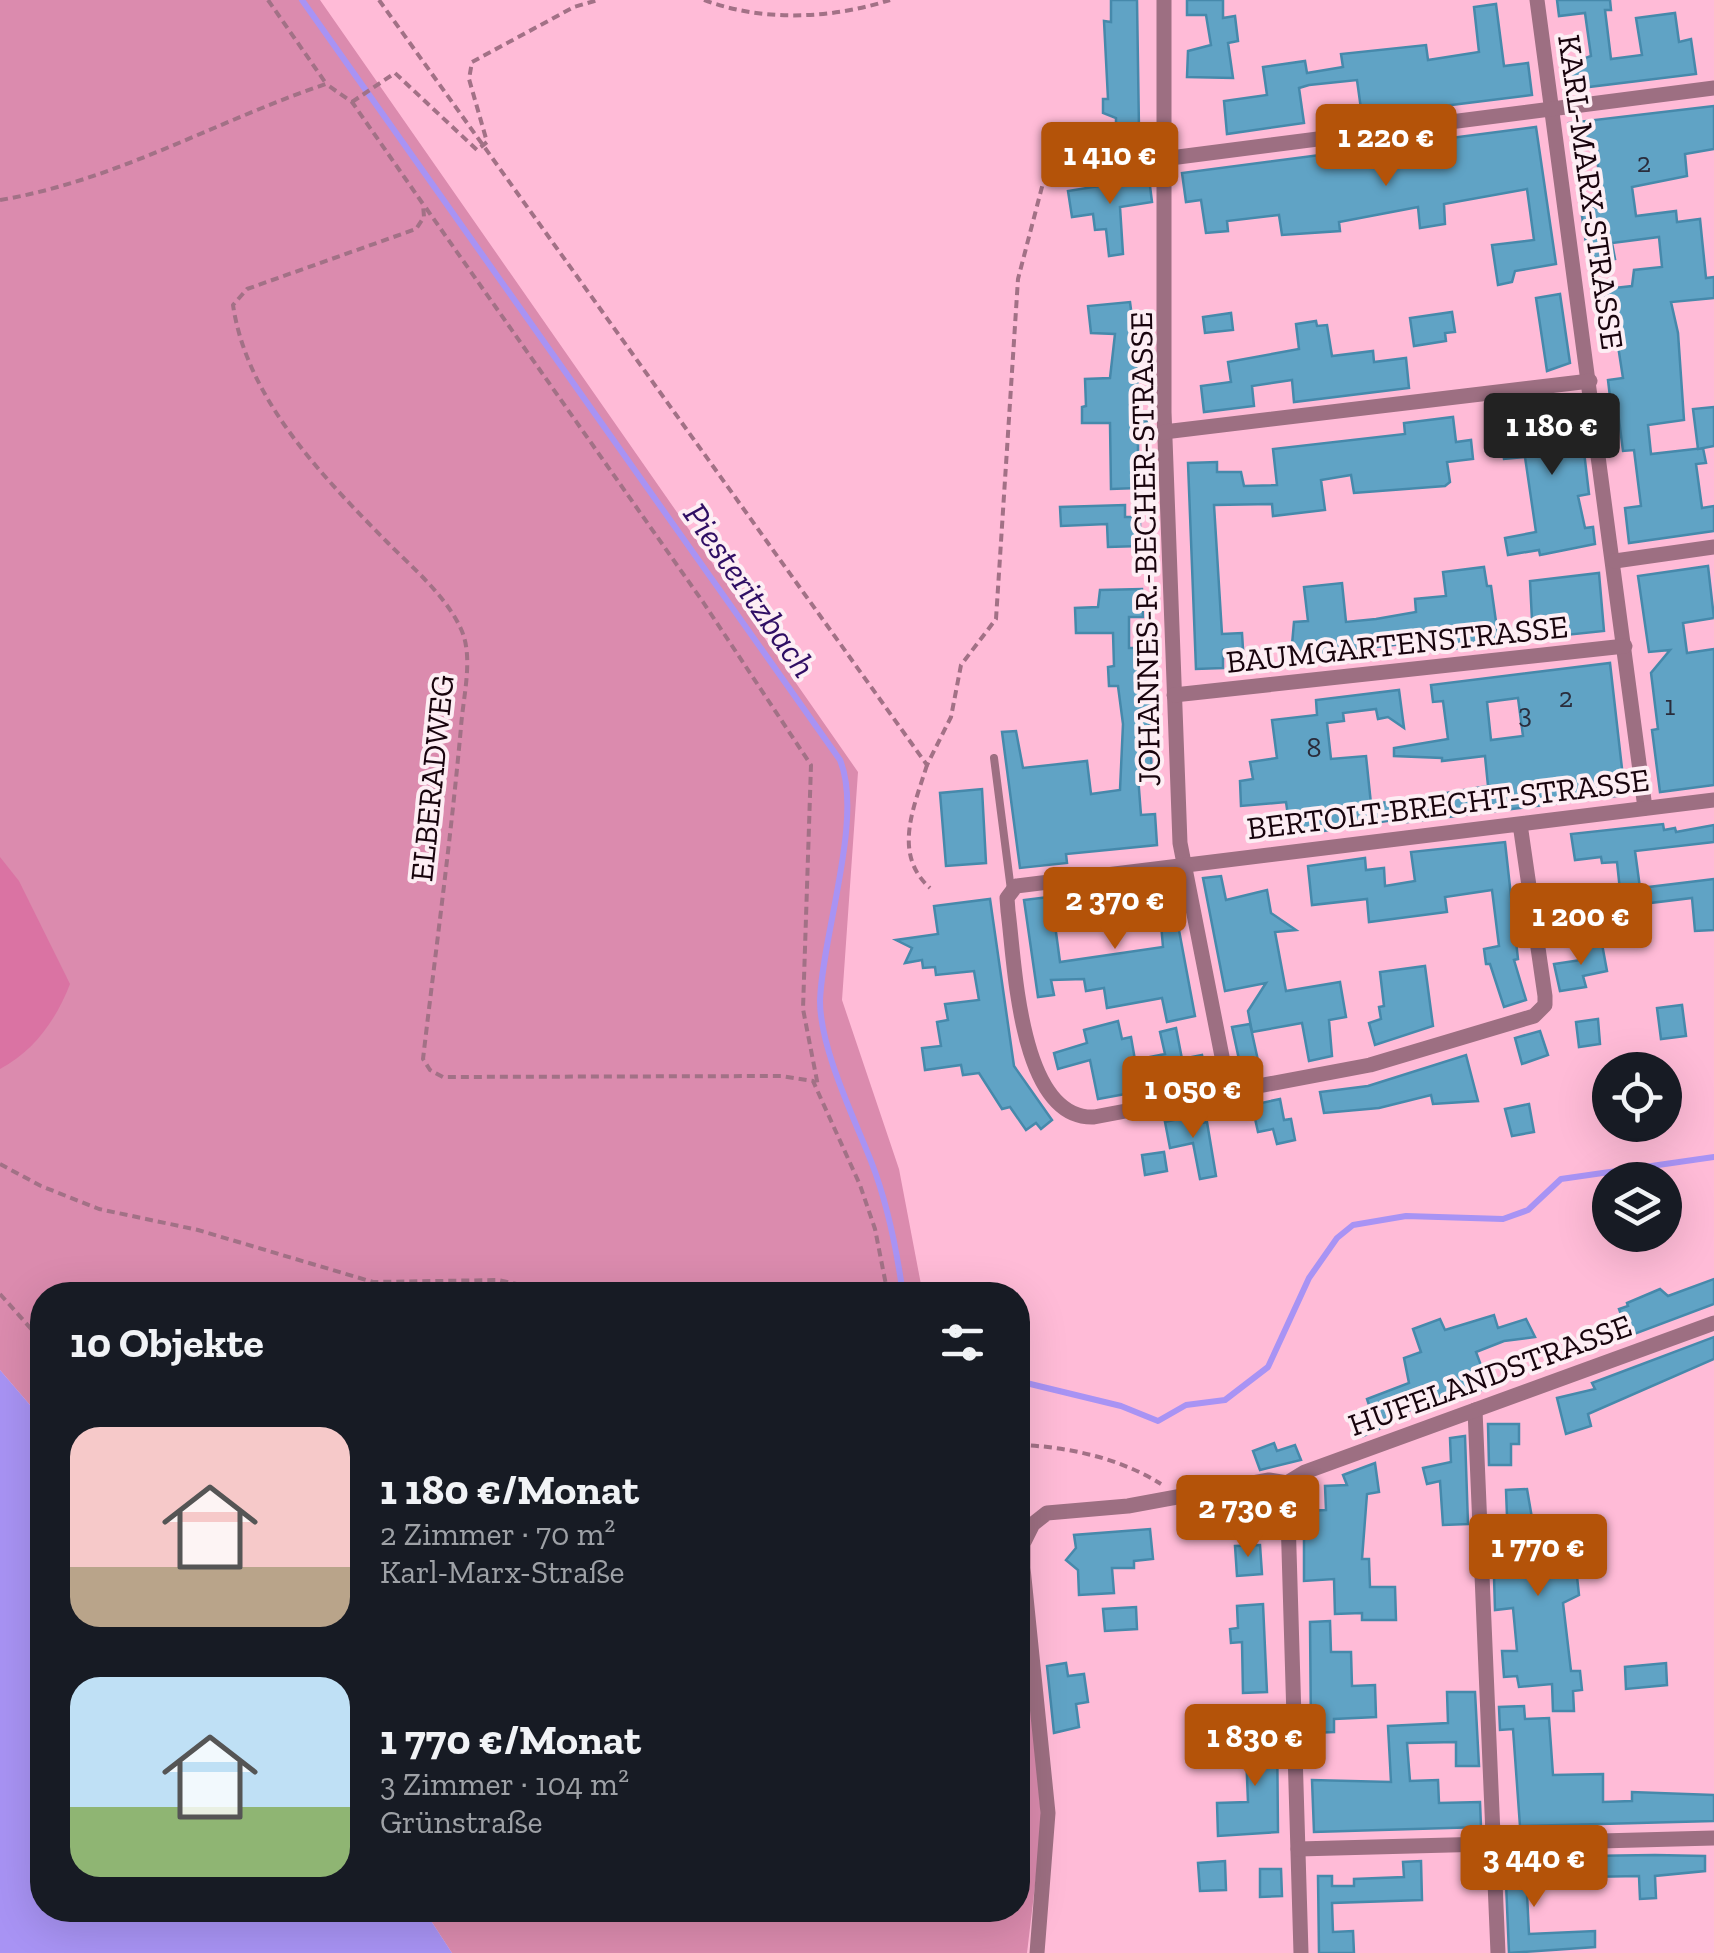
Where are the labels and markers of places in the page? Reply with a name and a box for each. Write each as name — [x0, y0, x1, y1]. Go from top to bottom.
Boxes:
pin: 1 220 € — [1294, 104, 1478, 189]
pin: 1 410 € — [1018, 122, 1202, 207]
pin: 1 180 € — [1460, 393, 1644, 478]
pin: 2 370 € — [1023, 867, 1207, 952]
pin: 1 200 € — [1489, 883, 1673, 968]
pin: 1 050 € — [1101, 1056, 1285, 1141]
pin: 2 730 € — [1156, 1475, 1340, 1560]
pin: 1 770 € — [1446, 1514, 1630, 1599]
pin: 1 830 € — [1163, 1704, 1347, 1789]
pin: 3 440 € — [1442, 1825, 1626, 1910]

